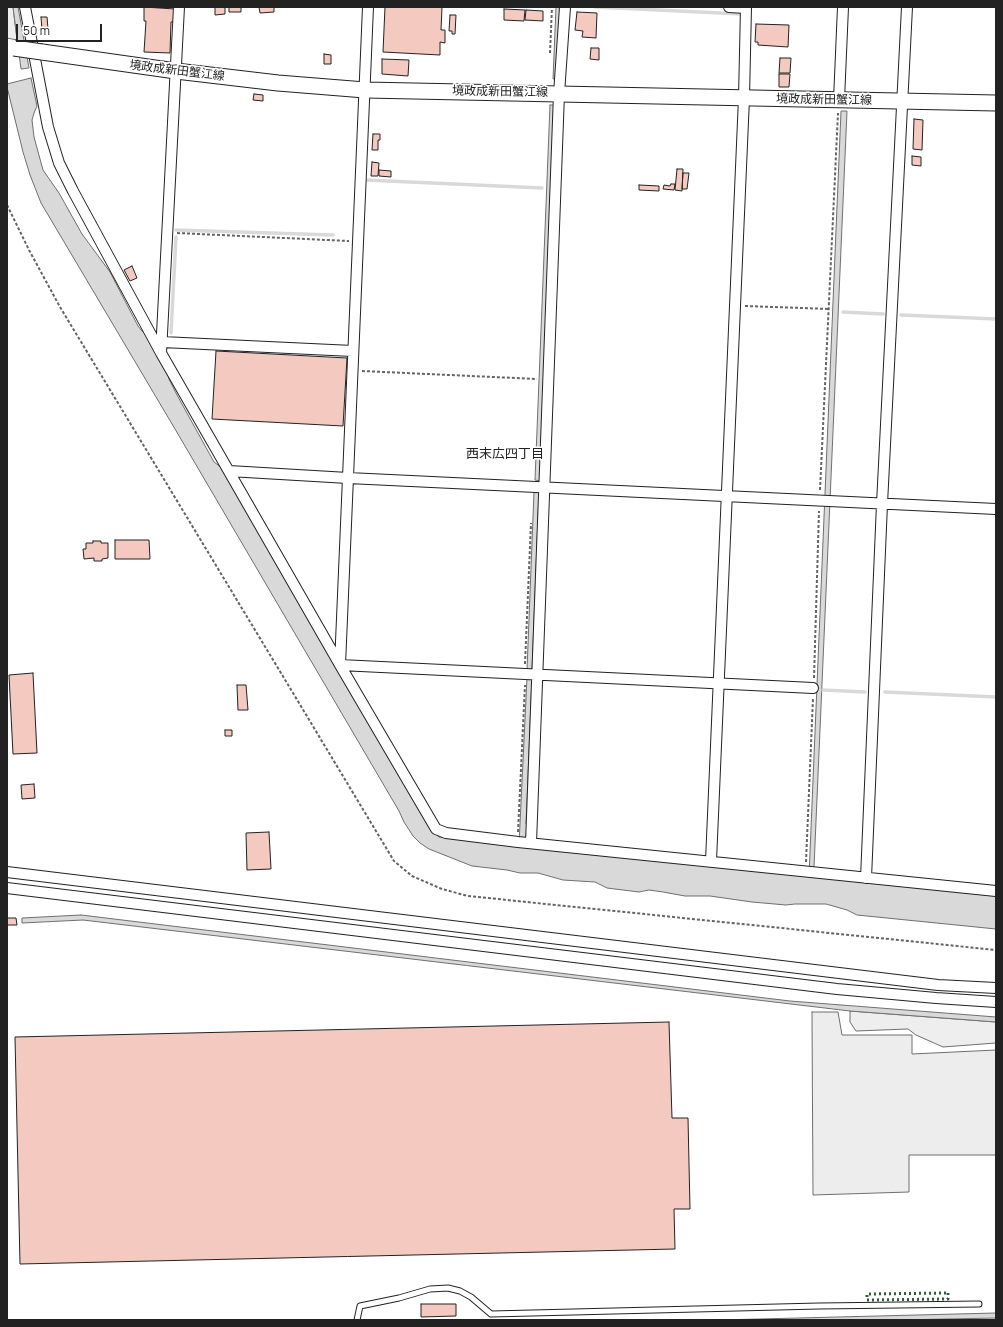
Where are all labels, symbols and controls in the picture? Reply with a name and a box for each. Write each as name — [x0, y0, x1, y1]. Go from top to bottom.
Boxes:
scale bar — [18, 16, 104, 42]
text: 50 m — [23, 22, 50, 39]
street label: 境政成新田蟹江線 — [128, 58, 226, 84]
street label: 境政成新田蟹江線 — [452, 84, 548, 100]
street label: 境政成新田蟹江線 — [776, 92, 872, 108]
district label: 西末広四丁目 — [466, 446, 544, 462]

